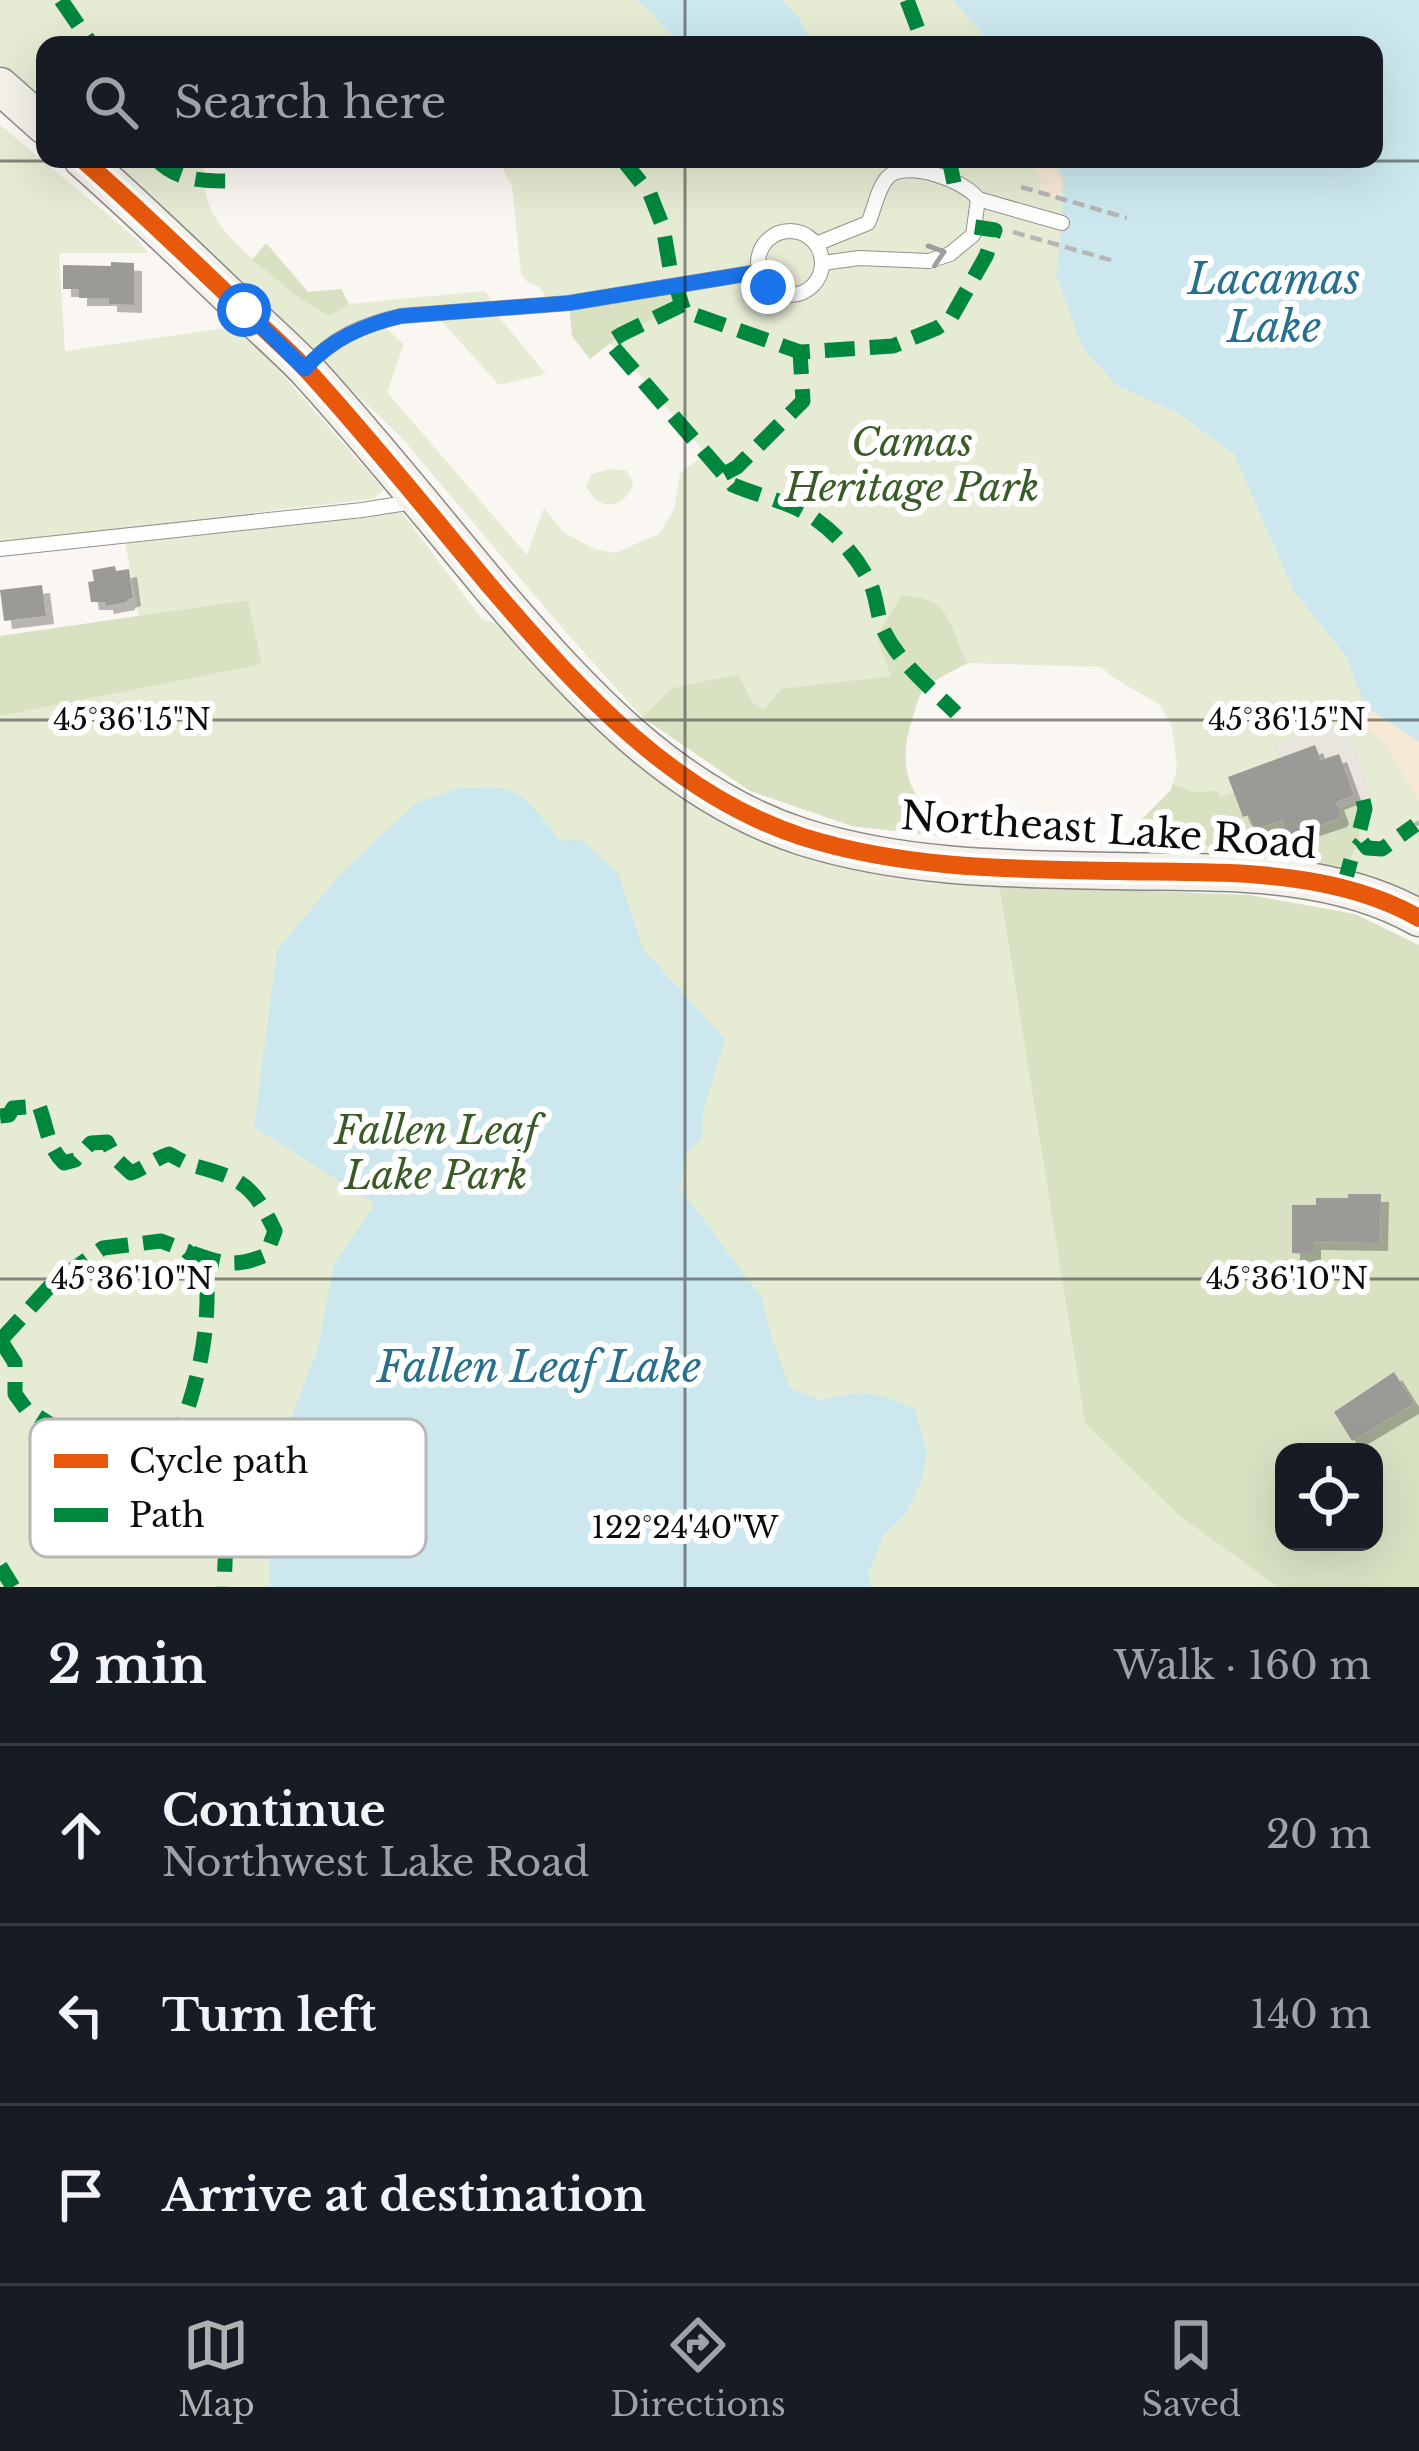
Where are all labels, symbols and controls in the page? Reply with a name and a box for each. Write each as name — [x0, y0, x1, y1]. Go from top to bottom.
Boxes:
search box — [36, 36, 1383, 168]
icon: search — [78, 69, 144, 135]
text: Search here — [174, 74, 446, 130]
one-way arrow — [926, 243, 947, 268]
water label: Lacamas Lake — [1186, 253, 1360, 353]
route end — [741, 260, 795, 314]
route start — [217, 283, 271, 337]
park label: Camas Heritage Park — [783, 418, 1039, 512]
text: 45°36'15"N — [53, 701, 211, 738]
text: 45°36'15"N — [1208, 701, 1366, 738]
street label: Northeast Lake Road — [899, 791, 1319, 869]
park label: Fallen Leaf Lake Park — [332, 1106, 547, 1200]
text: 45°36'10"N — [51, 1260, 213, 1297]
text: 45°36'10"N — [1206, 1260, 1368, 1297]
water label: Fallen Leaf Lake — [375, 1341, 701, 1393]
legend — [30, 1419, 426, 1557]
text: Cycle path — [129, 1441, 309, 1482]
map controls — [1275, 1443, 1383, 1551]
button: locate — [1275, 1443, 1383, 1551]
text: Path — [129, 1495, 205, 1536]
text: 122°24'40"W — [592, 1509, 779, 1546]
text: 2 min — [48, 1634, 207, 1697]
text: Walk · 160 m — [1114, 1641, 1371, 1690]
text: Continue — [162, 1782, 386, 1838]
icon: ahead — [48, 1802, 114, 1868]
text: 20 m — [1266, 1810, 1371, 1859]
text: Northwest Lake Road — [162, 1838, 589, 1887]
icon: left — [48, 1982, 114, 2048]
text: Turn left — [162, 1987, 376, 2043]
text: 140 m — [1250, 1990, 1371, 2039]
icon: arrive — [48, 2162, 114, 2228]
text: Arrive at destination — [162, 2167, 646, 2223]
tab: Map — [178, 2312, 255, 2425]
tab: Directions — [610, 2312, 786, 2425]
tab: Saved — [1142, 2312, 1241, 2425]

